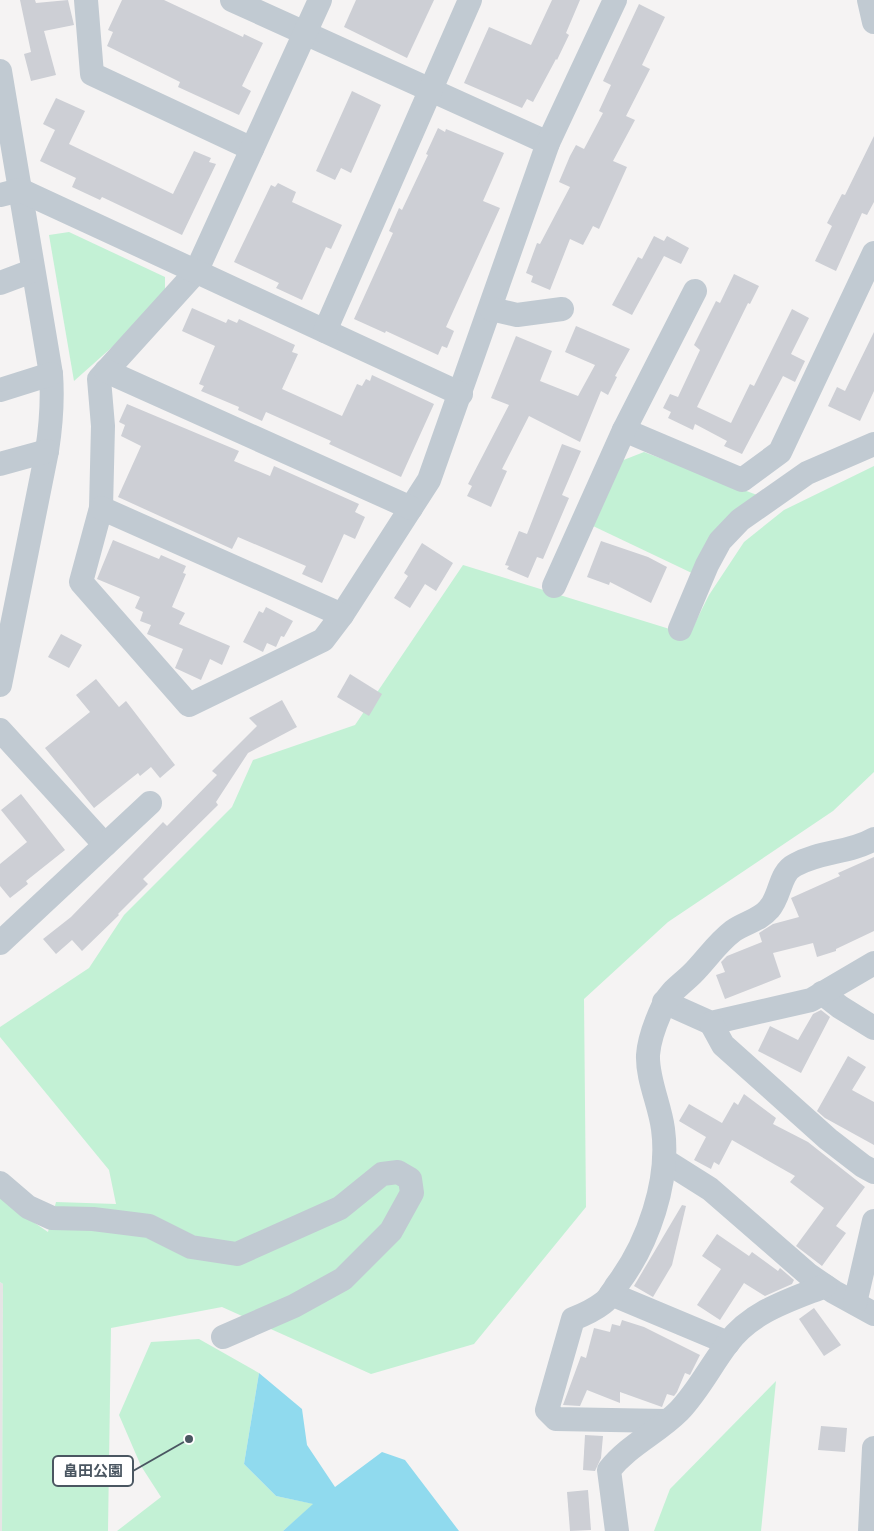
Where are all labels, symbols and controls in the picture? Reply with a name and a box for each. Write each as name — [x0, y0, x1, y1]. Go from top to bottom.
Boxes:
callout: 畠田公園 — [53, 1456, 133, 1486]
text: 畠田公園 — [63, 1462, 123, 1480]

